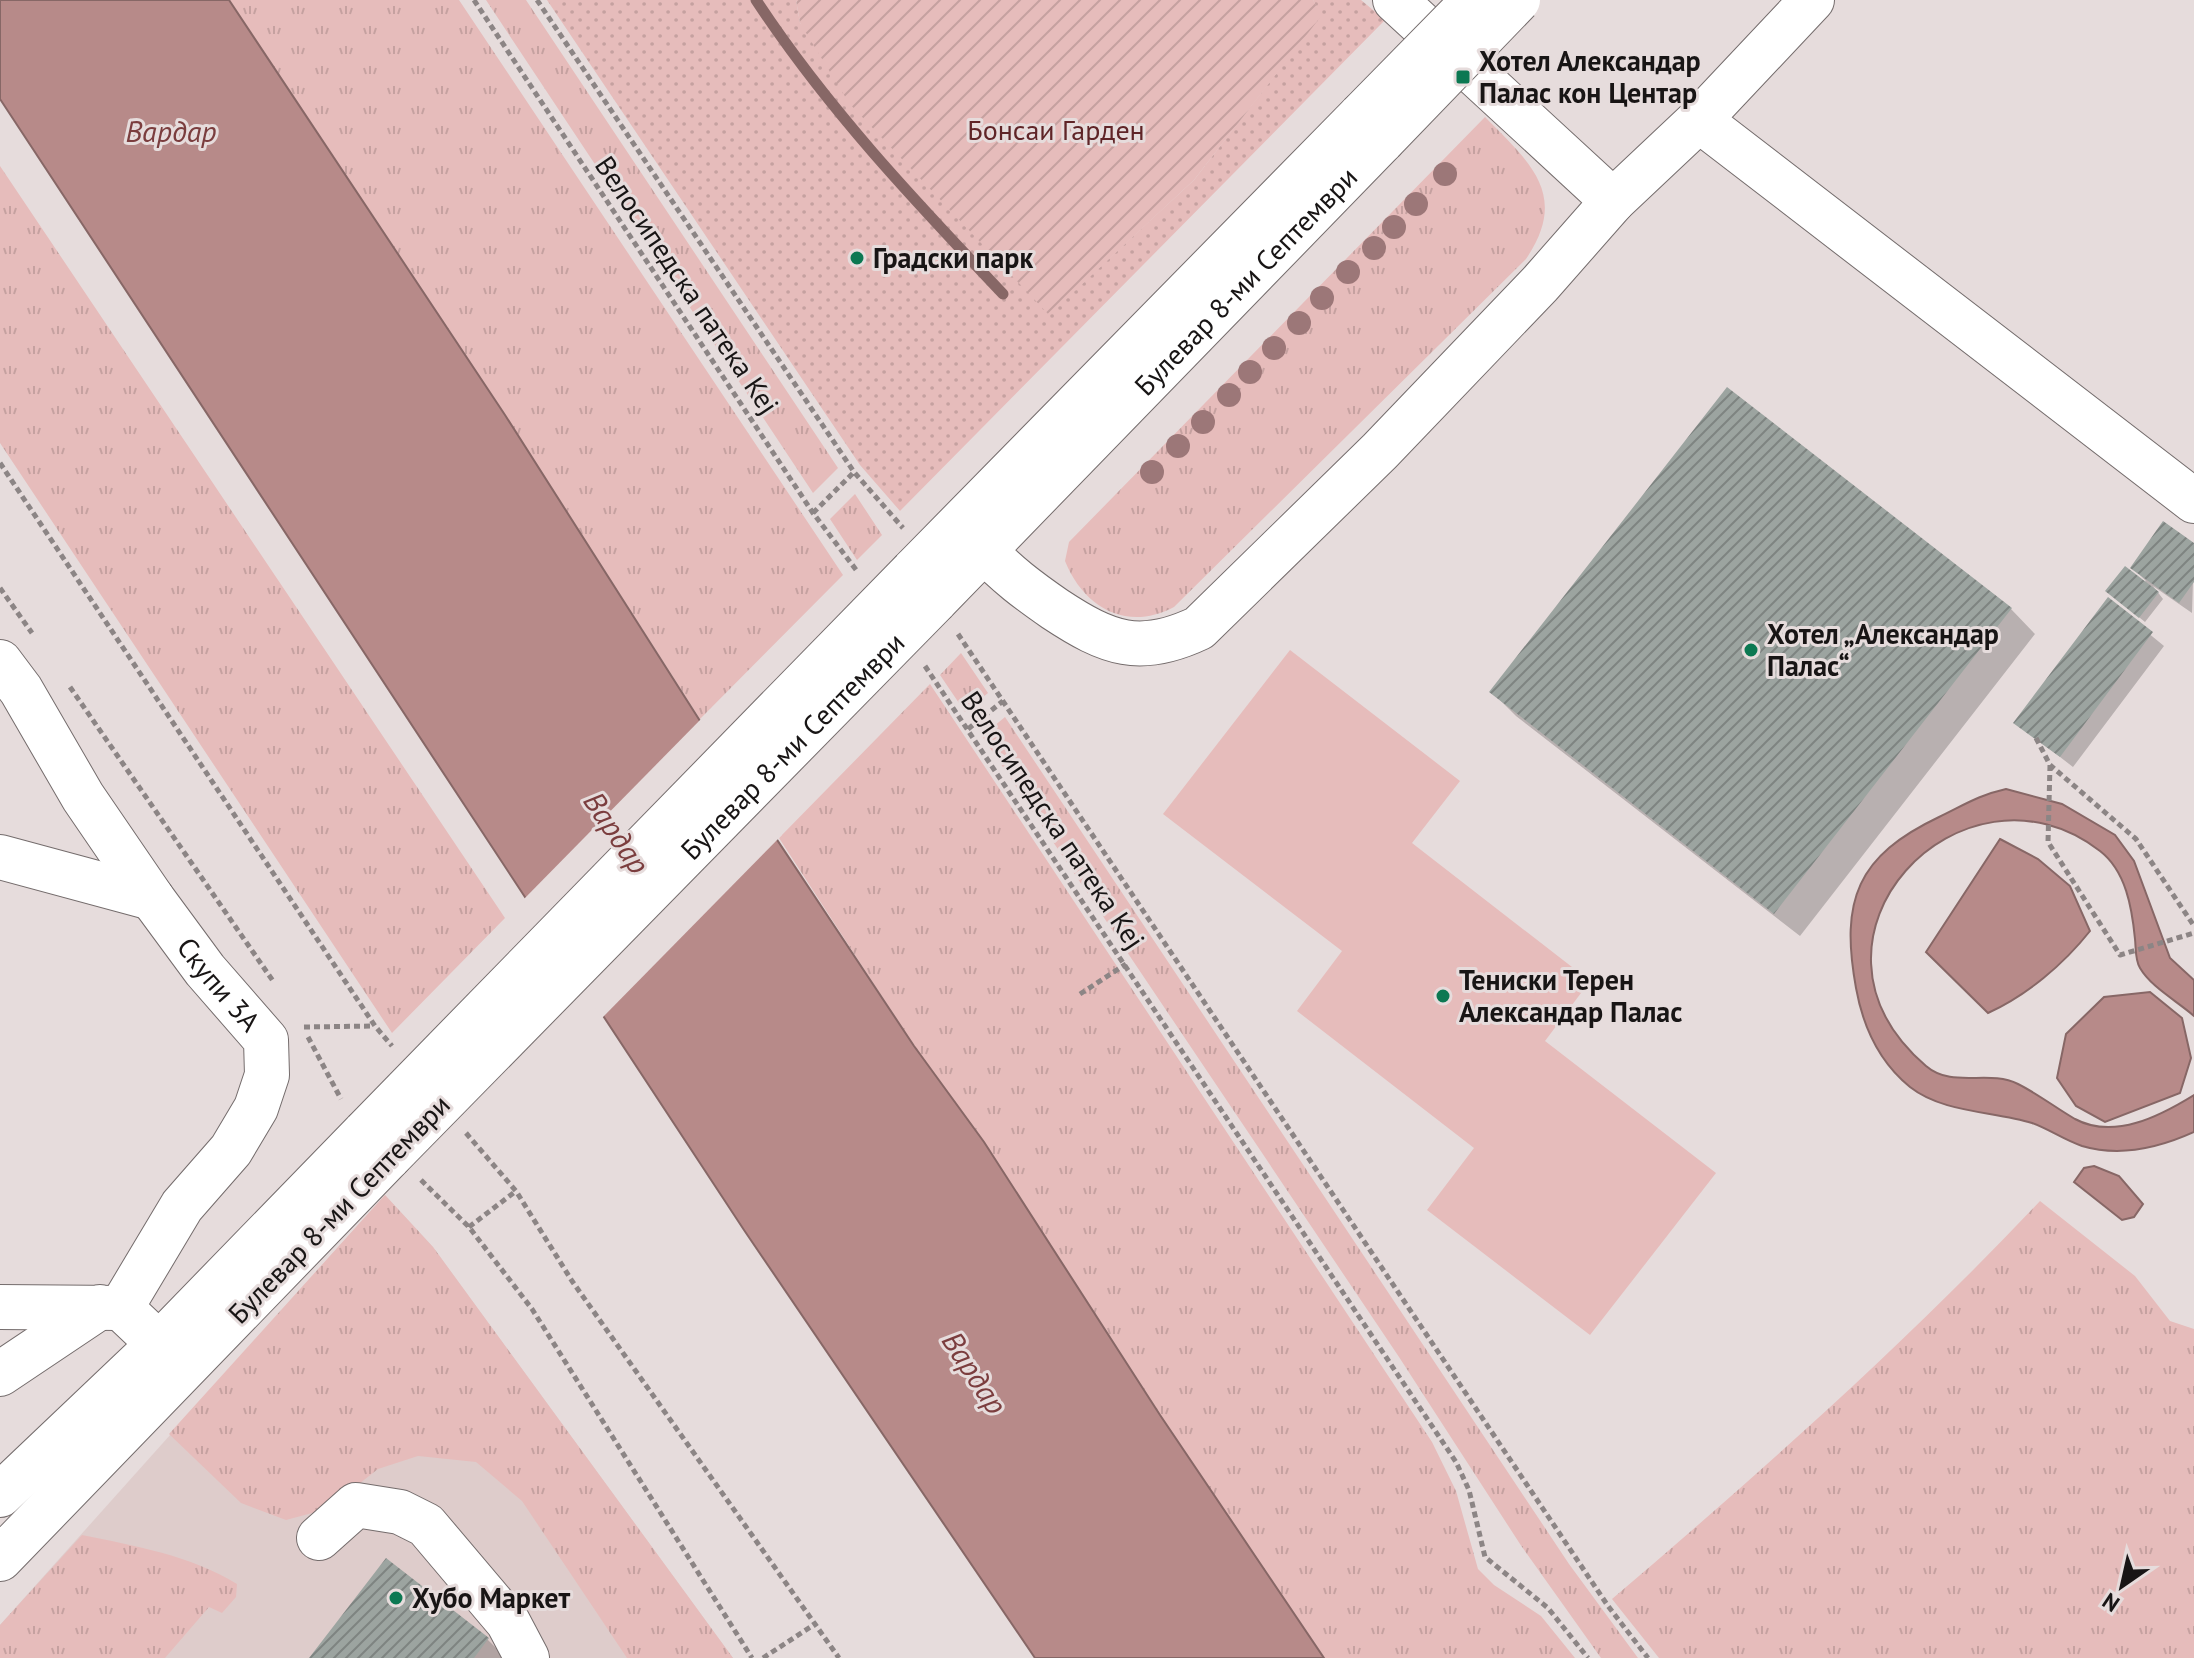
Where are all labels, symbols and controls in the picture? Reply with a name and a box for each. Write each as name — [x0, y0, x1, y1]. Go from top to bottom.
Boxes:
place label: Хотел Александар Палас кон Центар — [1479, 42, 1701, 111]
marker: Хотел Александар Палас кон Центар — [1454, 68, 1472, 86]
water label: Вардар — [125, 111, 217, 150]
park label: Бонсаи Гарден — [967, 111, 1145, 148]
street label: Велосипедска патека Кеј — [587, 149, 788, 421]
street label: Булевар 8-ми Септември — [1126, 159, 1365, 403]
place label: Градски парк — [873, 239, 1033, 276]
marker: Градски парк — [848, 249, 866, 267]
place label: Хотел „Александар Палас“ — [1767, 615, 1999, 684]
street label: Булевар 8-ми Септември — [672, 624, 912, 867]
marker: Хотел „Александар Палас“ — [1742, 641, 1760, 659]
street label: Велосипедска патека Кеј — [953, 684, 1154, 956]
water label: Вардар — [576, 783, 659, 881]
street label: Скупи 3А — [169, 929, 269, 1039]
place label: Тениски Терен Александар Палас — [1459, 961, 1682, 1030]
marker: Тениски Терен Александар Палас — [1434, 987, 1452, 1005]
street label: Булевар 8-ми Септември — [220, 1086, 458, 1331]
water label: Вардар — [934, 1323, 1016, 1421]
north arrow — [2082, 1546, 2162, 1626]
place label: Хубо Маркет — [412, 1579, 571, 1616]
text: N — [2097, 1587, 2125, 1618]
marker: Хубо Маркет — [387, 1589, 405, 1607]

